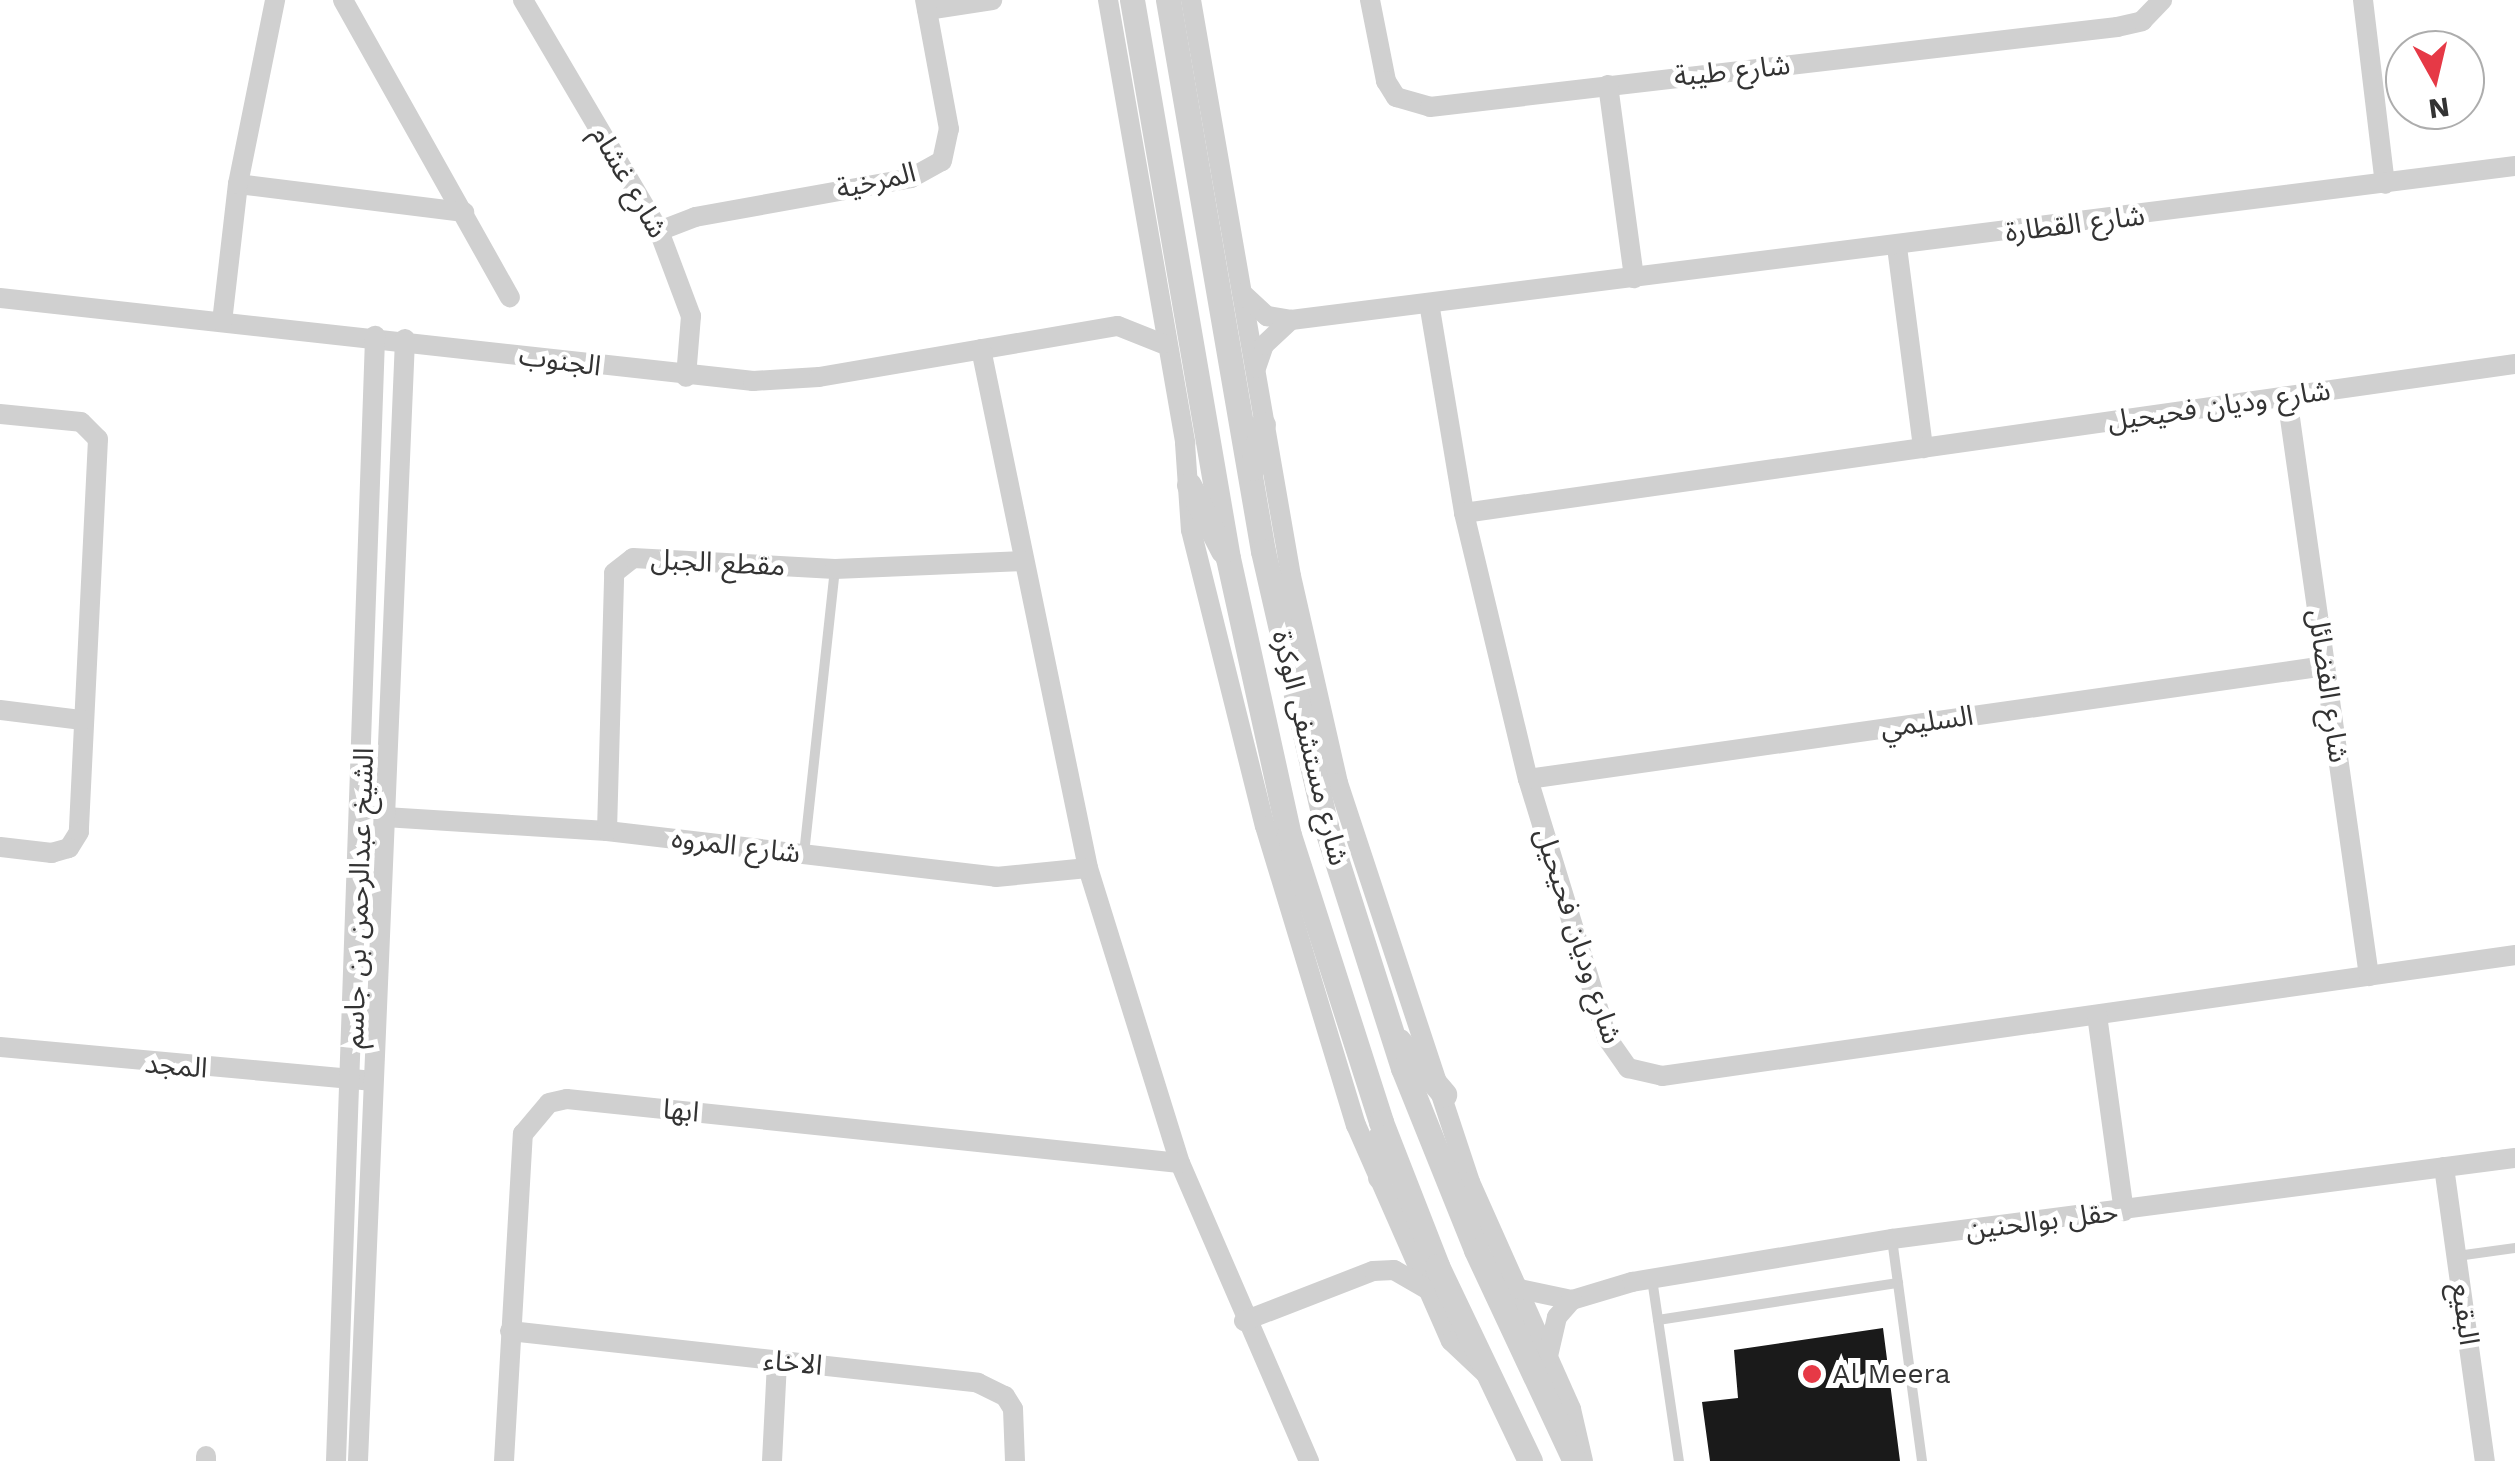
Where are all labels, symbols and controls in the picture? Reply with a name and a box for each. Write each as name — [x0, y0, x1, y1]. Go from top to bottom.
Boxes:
north arrow — [2385, 30, 2485, 130]
street label: شارع طيبة — [1672, 48, 1792, 94]
text: N — [2426, 90, 2452, 126]
street label: شارع غشام — [584, 120, 674, 244]
street label: المرخية — [833, 156, 919, 206]
street label: شارع القطارة — [2003, 199, 2147, 249]
street label: الجنوب — [517, 339, 603, 383]
street label: شارع وديان فحيحيل — [2105, 374, 2333, 438]
street label: مقطع الجبل — [650, 543, 786, 583]
street label: شارع الفضائل — [2301, 607, 2355, 765]
street label: شارع مستشفى الوكرة — [1265, 627, 1355, 869]
street label: السليمي — [1878, 699, 1976, 745]
street label: الشيخ عبدالرحمن بن جاسم — [337, 747, 381, 1049]
street label: شارع المروه — [670, 821, 802, 871]
street label: شارع وديان فحيحيل — [1527, 824, 1629, 1048]
street label: المجد — [143, 1047, 209, 1085]
street label: ابها — [661, 1092, 701, 1130]
street label: حقل بوالحنين — [1964, 1195, 2120, 1247]
street label: البقيع — [2444, 1281, 2486, 1347]
street label: الاخاء — [762, 1343, 824, 1383]
place label: Al Meera — [1832, 1357, 1951, 1391]
marker: Al Meera — [1801, 1363, 1823, 1385]

